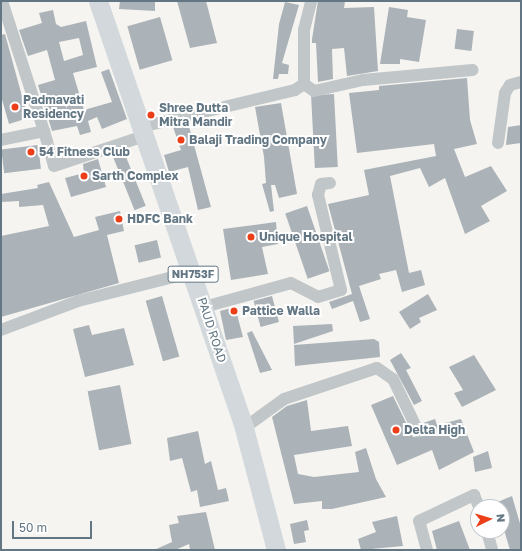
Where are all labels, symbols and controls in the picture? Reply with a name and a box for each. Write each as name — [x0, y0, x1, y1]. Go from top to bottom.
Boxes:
place label: Padmavati Residency — [23, 93, 84, 121]
place label: Shree Dutta Mitra Mandir — [159, 101, 232, 129]
marker: Padmavati Residency — [10, 102, 20, 112]
marker: Shree Dutta Mitra Mandir — [146, 110, 156, 120]
place label: Balaji Trading Company — [189, 133, 327, 147]
marker: Balaji Trading Company — [176, 135, 186, 145]
place label: 54 Fitness Club — [39, 145, 130, 159]
marker: 54 Fitness Club — [26, 147, 36, 157]
place label: Sarth Complex — [92, 169, 178, 183]
marker: Sarth Complex — [79, 171, 89, 181]
place label: HDFC Bank — [127, 212, 193, 226]
marker: HDFC Bank — [114, 214, 124, 224]
place label: Unique Hospital — [259, 230, 352, 244]
marker: Unique Hospital — [246, 232, 256, 242]
road number: NH753F — [167, 265, 219, 283]
street label: PAUD ROAD — [195, 295, 229, 365]
place label: Pattice Walla — [242, 304, 320, 318]
marker: Pattice Walla — [229, 306, 239, 316]
place label: Delta High — [404, 423, 465, 437]
marker: Delta High — [391, 425, 401, 435]
north arrow — [470, 499, 510, 539]
scale bar — [14, 513, 94, 539]
text: N — [495, 513, 508, 523]
text: 50 m — [19, 520, 47, 535]

